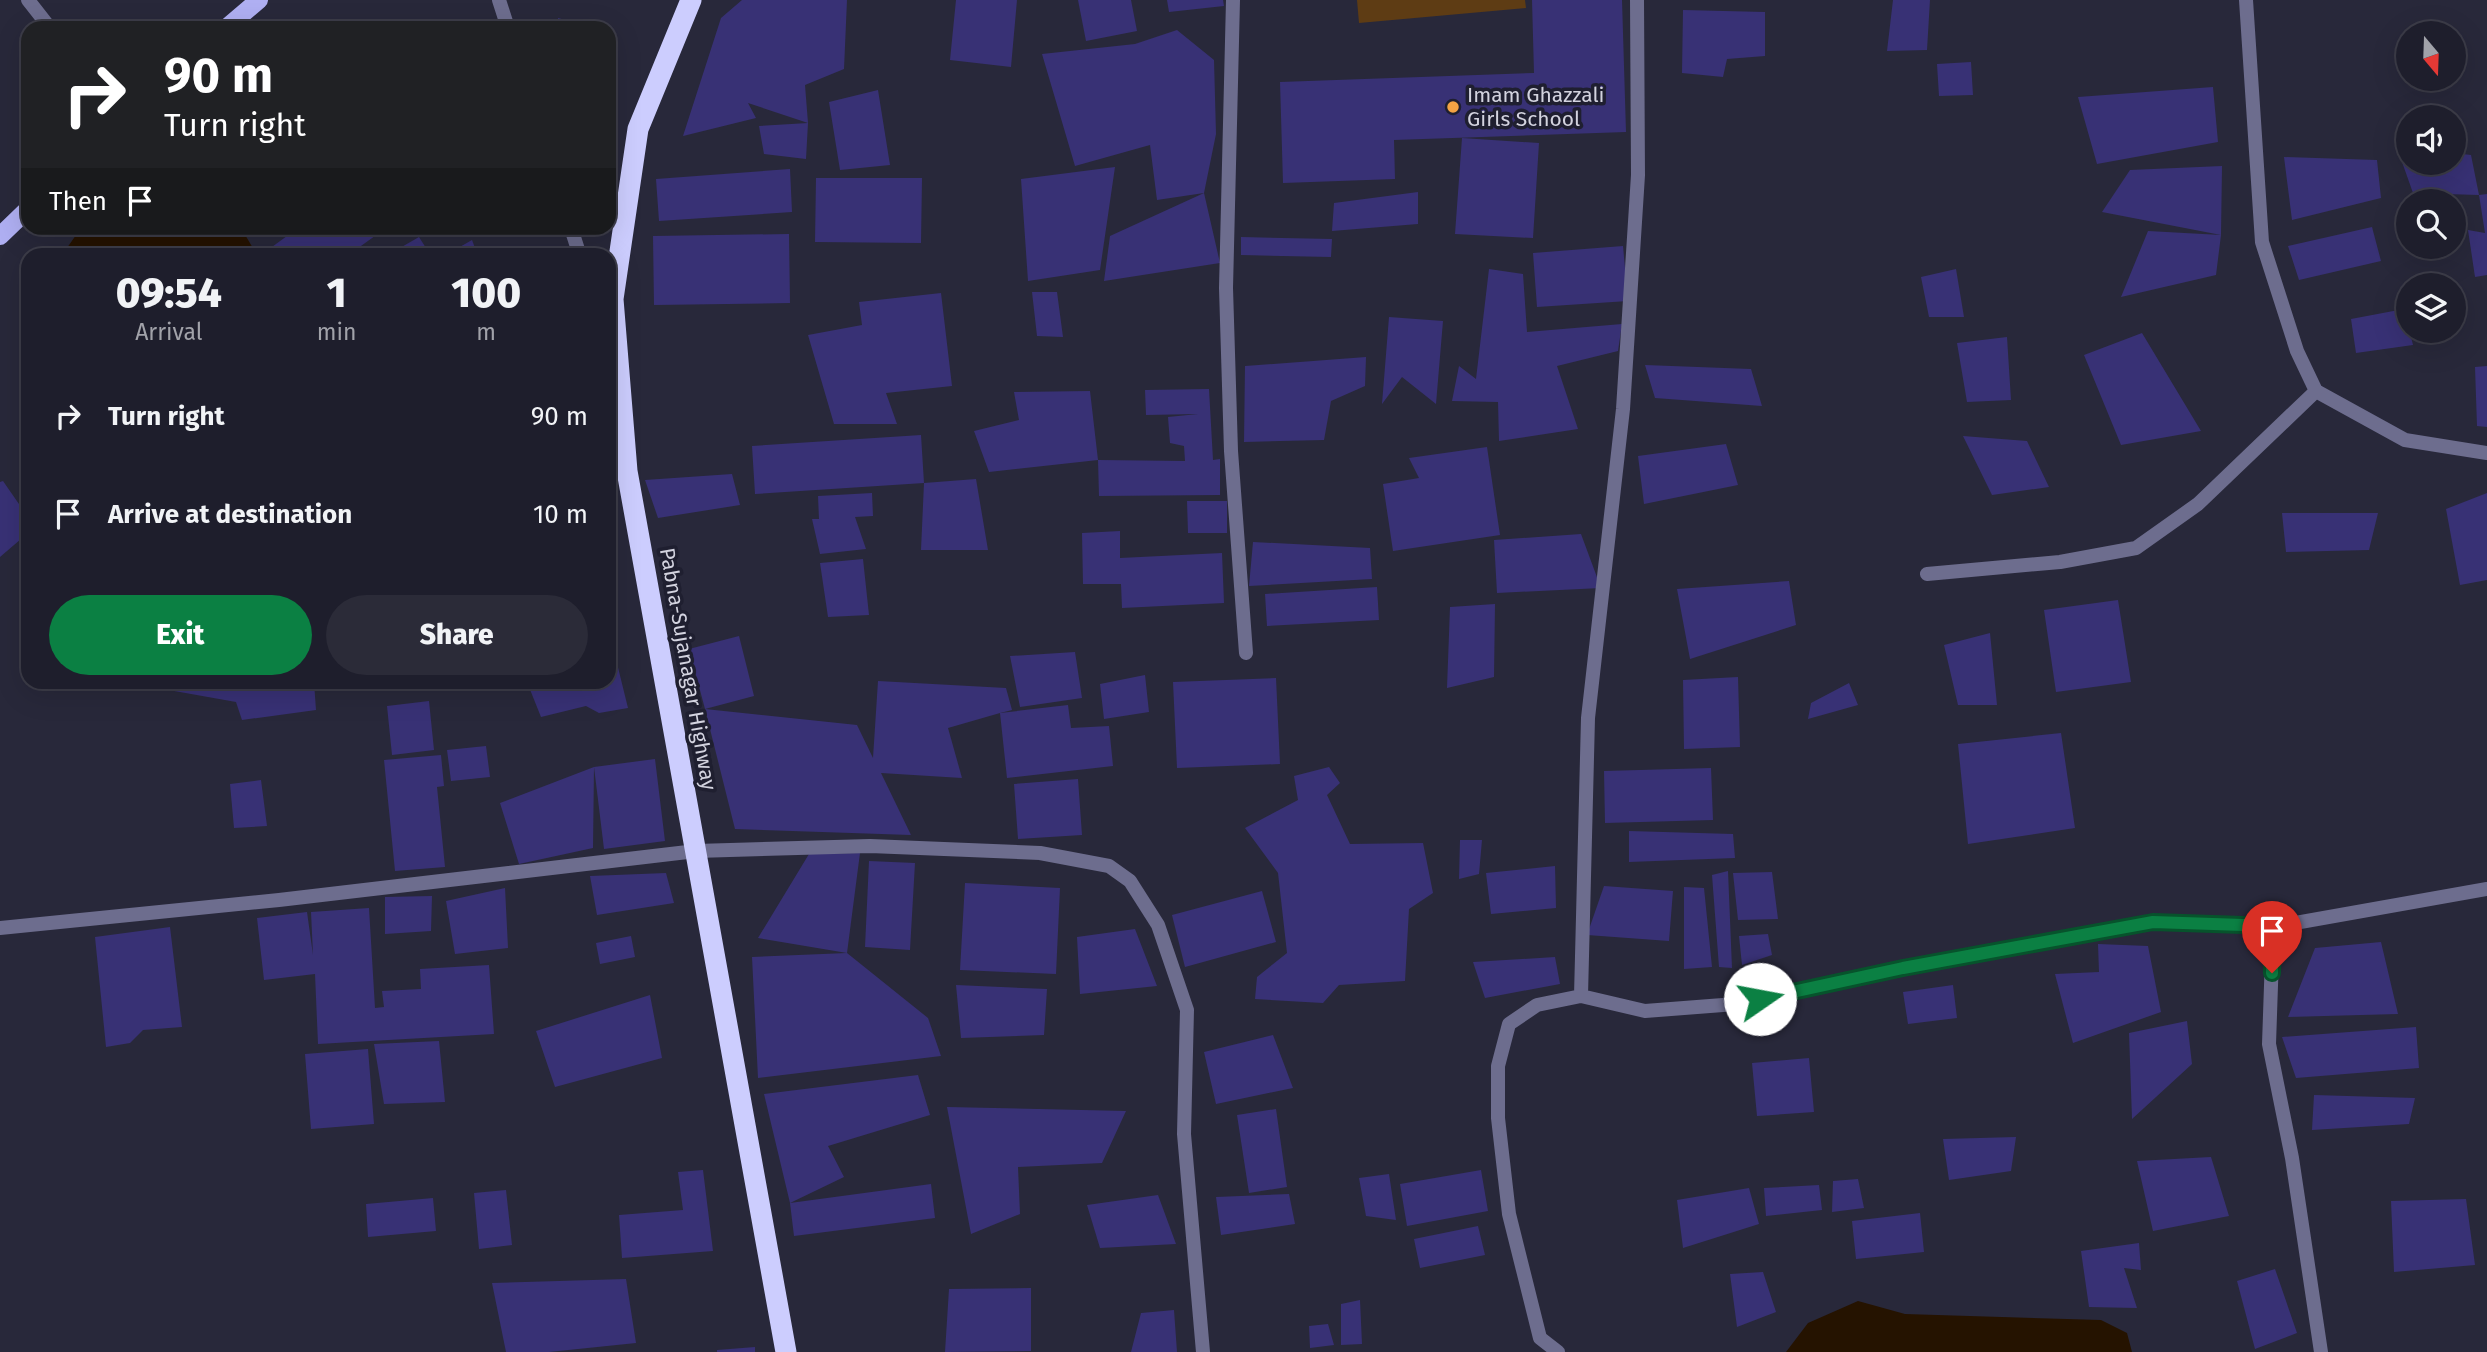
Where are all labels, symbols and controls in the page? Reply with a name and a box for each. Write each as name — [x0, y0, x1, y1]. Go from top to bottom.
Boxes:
north arrow — [2396, 21, 2466, 91]
map controls — [2396, 21, 2466, 343]
text: 90 m — [164, 46, 273, 105]
icon: right — [49, 49, 140, 140]
place label: Imam Ghazzali Girls School — [1467, 82, 1605, 132]
marker: Imam Ghazzali Girls School — [1445, 99, 1461, 115]
button: sound — [2396, 105, 2466, 175]
text: Turn right — [164, 106, 306, 144]
icon: arrive — [121, 182, 159, 220]
text: Then — [49, 186, 107, 217]
button: search — [2396, 189, 2466, 259]
text: 09:54 — [116, 268, 222, 318]
text: 1 — [327, 268, 347, 318]
text: 100 — [451, 268, 521, 318]
button: layers — [2396, 273, 2466, 343]
text: Arrival — [135, 318, 203, 346]
text: min — [317, 318, 356, 346]
text: m — [476, 318, 496, 346]
icon: right — [49, 397, 87, 435]
text: Turn right — [108, 401, 225, 432]
text: 90 m — [531, 401, 588, 432]
icon: arrive — [49, 495, 87, 533]
text: Arrive at destination — [108, 499, 352, 530]
text: 10 m — [533, 499, 588, 530]
street label: Pabna-Sujanagar Highway — [654, 546, 722, 793]
button: Exit — [49, 595, 312, 675]
button: Share — [326, 595, 588, 675]
pin — [2242, 901, 2302, 973]
icon: arrive — [2253, 912, 2291, 950]
position arrow — [1723, 962, 1797, 1036]

